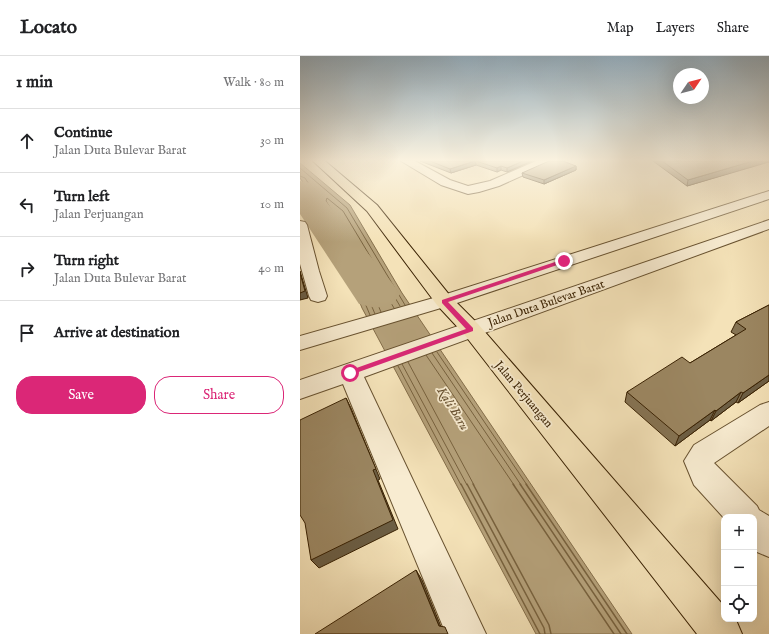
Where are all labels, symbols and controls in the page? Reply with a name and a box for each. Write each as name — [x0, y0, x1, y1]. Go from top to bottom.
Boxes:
text: Locato — [20, 16, 77, 40]
text: Map — [607, 19, 634, 37]
text: Layers — [656, 19, 695, 37]
text: Share — [717, 19, 749, 37]
north arrow — [673, 68, 709, 104]
text: 1 min — [16, 72, 53, 93]
text: Walk · 80 m — [223, 74, 284, 91]
text: Continue — [54, 123, 112, 142]
icon: ahead — [16, 130, 38, 152]
text: 30 m — [260, 132, 284, 149]
text: Jalan Duta Bulevar Barat — [54, 142, 186, 159]
text: Turn left — [54, 187, 110, 206]
icon: left — [16, 194, 38, 216]
text: 10 m — [260, 196, 284, 213]
text: Jalan Perjuangan — [54, 206, 144, 223]
text: Turn right — [54, 251, 119, 270]
route end — [555, 252, 573, 270]
icon: right — [16, 258, 38, 280]
text: 40 m — [258, 260, 284, 277]
text: Jalan Duta Bulevar Barat — [54, 270, 186, 287]
street label: Jalan Duta Bulevar Barat — [484, 276, 607, 332]
icon: arrive — [16, 322, 38, 344]
text: Arrive at destination — [54, 323, 180, 342]
street label: Jalan Perjuangan — [489, 356, 556, 432]
route start — [341, 364, 359, 382]
button: Save — [16, 376, 146, 414]
button: Share — [154, 376, 284, 414]
water label: Kali Baru — [432, 383, 473, 434]
map controls — [721, 514, 757, 622]
button: + — [721, 514, 757, 550]
button: − — [721, 550, 757, 586]
button: locate — [721, 586, 757, 622]

